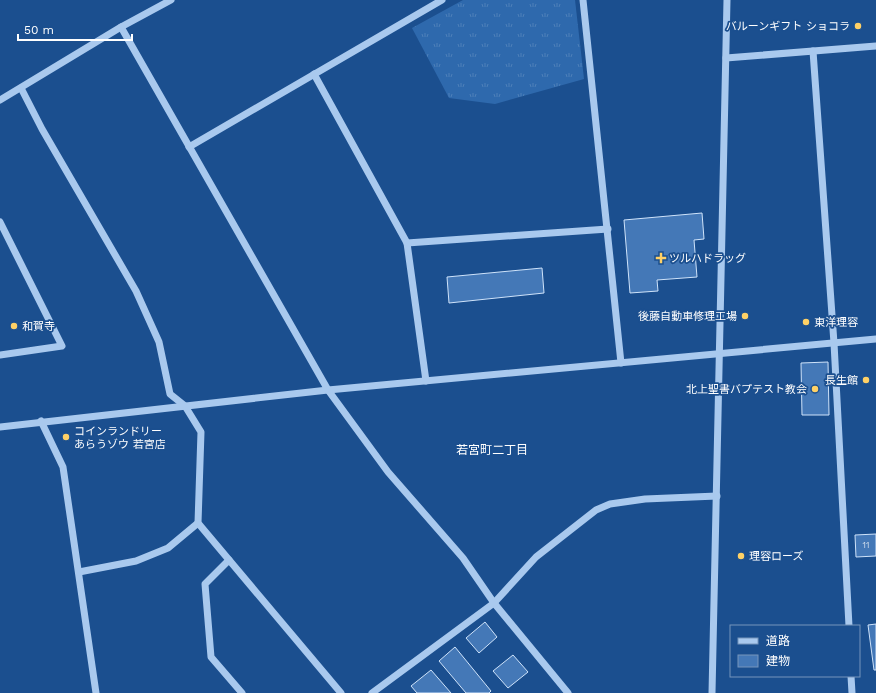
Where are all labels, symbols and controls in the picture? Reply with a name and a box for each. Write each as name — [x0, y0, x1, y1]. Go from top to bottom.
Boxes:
scale bar — [18, 16, 132, 42]
place label: バルーンギフト ショコラ — [726, 20, 850, 33]
marker: バルーンギフト ショコラ — [853, 21, 863, 31]
text: 50 m — [24, 23, 54, 37]
place label: ツルハドラッグ — [669, 252, 746, 265]
marker: ツルハドラッグ — [656, 253, 666, 263]
place label: 後藤自動車修理工場 — [638, 310, 737, 323]
marker: 後藤自動車修理工場 — [740, 311, 750, 321]
place label: 東洋理容 — [814, 316, 858, 329]
marker: 東洋理容 — [801, 317, 811, 327]
place label: 和賀寺 — [22, 320, 55, 333]
marker: 和賀寺 — [9, 321, 19, 331]
place label: 長生館 — [825, 374, 858, 387]
marker: 長生館 — [861, 375, 871, 385]
place label: 北上聖書バプテスト教会 — [686, 383, 807, 396]
marker: 北上聖書バプテスト教会 — [810, 384, 820, 394]
place label: コインランドリー あらうゾウ 若宮店 — [74, 425, 166, 451]
marker: コインランドリー あらうゾウ 若宮店 — [61, 432, 71, 442]
district label: 若宮町二丁目 — [456, 443, 528, 457]
house number: 11 — [862, 540, 870, 550]
place label: 理容ローズ — [749, 550, 803, 563]
marker: 理容ローズ — [736, 551, 746, 561]
legend — [730, 625, 860, 677]
text: 道路 — [766, 634, 790, 648]
text: 建物 — [766, 654, 790, 668]

